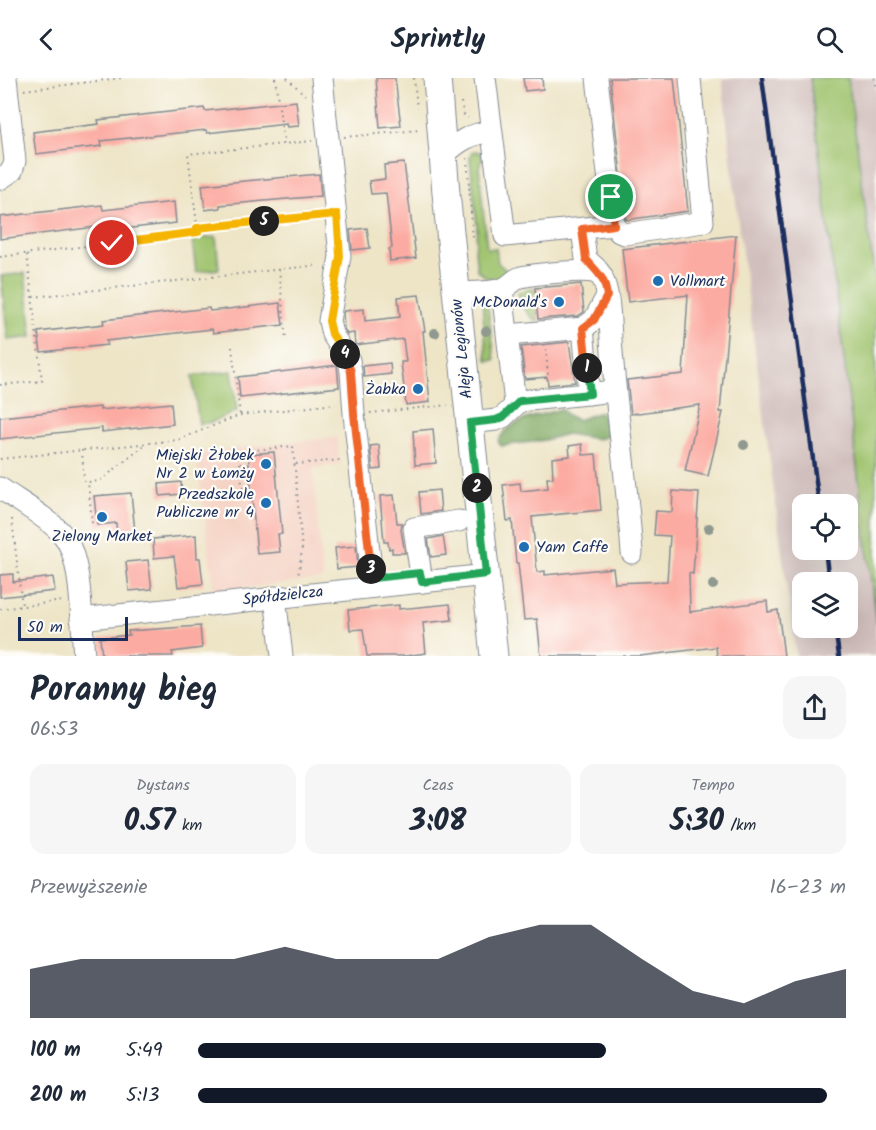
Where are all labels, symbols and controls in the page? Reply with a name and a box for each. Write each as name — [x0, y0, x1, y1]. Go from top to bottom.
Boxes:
text: Sprintly — [391, 18, 485, 61]
icon: back — [30, 23, 63, 56]
icon: search — [813, 23, 846, 56]
pin — [585, 171, 636, 222]
icon: arrive — [594, 180, 627, 213]
pin: 5 — [249, 206, 279, 236]
text: 5 — [260, 208, 268, 233]
pin — [86, 217, 137, 268]
icon: check — [95, 226, 128, 259]
place label: Vollmart — [670, 269, 726, 294]
marker: Vollmart — [651, 274, 665, 288]
place label: McDonald's — [473, 290, 547, 315]
marker: McDonald's — [552, 295, 566, 309]
street label: Aleja Legionów — [444, 298, 480, 400]
pin: 4 — [330, 339, 360, 369]
text: 4 — [341, 341, 349, 366]
pin: 1 — [572, 353, 602, 383]
text: 1 — [585, 355, 589, 380]
place label: Żabka — [365, 377, 406, 402]
marker: Żabka — [411, 382, 425, 396]
place label: Miejski Żłobek Nr 2 w Łomży — [156, 443, 254, 486]
marker: Miejski Żłobek Nr 2 w Łomży — [259, 457, 273, 471]
pin: 2 — [462, 473, 492, 503]
text: 2 — [472, 475, 482, 500]
place label: Przedszkole Publiczne nr 4 — [156, 482, 254, 525]
map controls — [792, 494, 858, 638]
button: locate — [792, 494, 858, 560]
marker: Przedszkole Publiczne nr 4 — [259, 496, 273, 510]
marker: Zielony Market — [95, 510, 109, 524]
place label: Zielony Market — [52, 524, 153, 549]
place label: Yam Caffe — [536, 535, 608, 560]
marker: Yam Caffe — [517, 540, 531, 554]
pin: 3 — [356, 554, 386, 584]
text: 3 — [367, 556, 375, 581]
button: layers — [792, 572, 858, 638]
street label: Spółdzielcza — [242, 579, 324, 613]
scale bar — [18, 614, 128, 642]
text: 50 m — [27, 615, 63, 640]
text: Poranny bieg — [30, 665, 218, 718]
button: share — [783, 676, 846, 739]
text: 06:53 — [30, 714, 78, 746]
text: Dystans — [136, 773, 190, 798]
text: Czas — [423, 773, 453, 798]
text: Tempo — [691, 773, 735, 798]
text: 0.57 — [124, 798, 176, 846]
text: 3:08 — [410, 798, 466, 846]
text: 5:30 — [670, 798, 724, 846]
text: km — [176, 813, 202, 838]
text: /km — [724, 813, 756, 838]
text: Przewyższenie — [30, 872, 148, 904]
text: 16–23 m — [769, 872, 846, 904]
text: 100 m — [30, 1035, 81, 1067]
text: 5:49 — [126, 1035, 162, 1067]
text: 200 m — [30, 1080, 86, 1112]
text: 5:13 — [126, 1080, 159, 1112]

